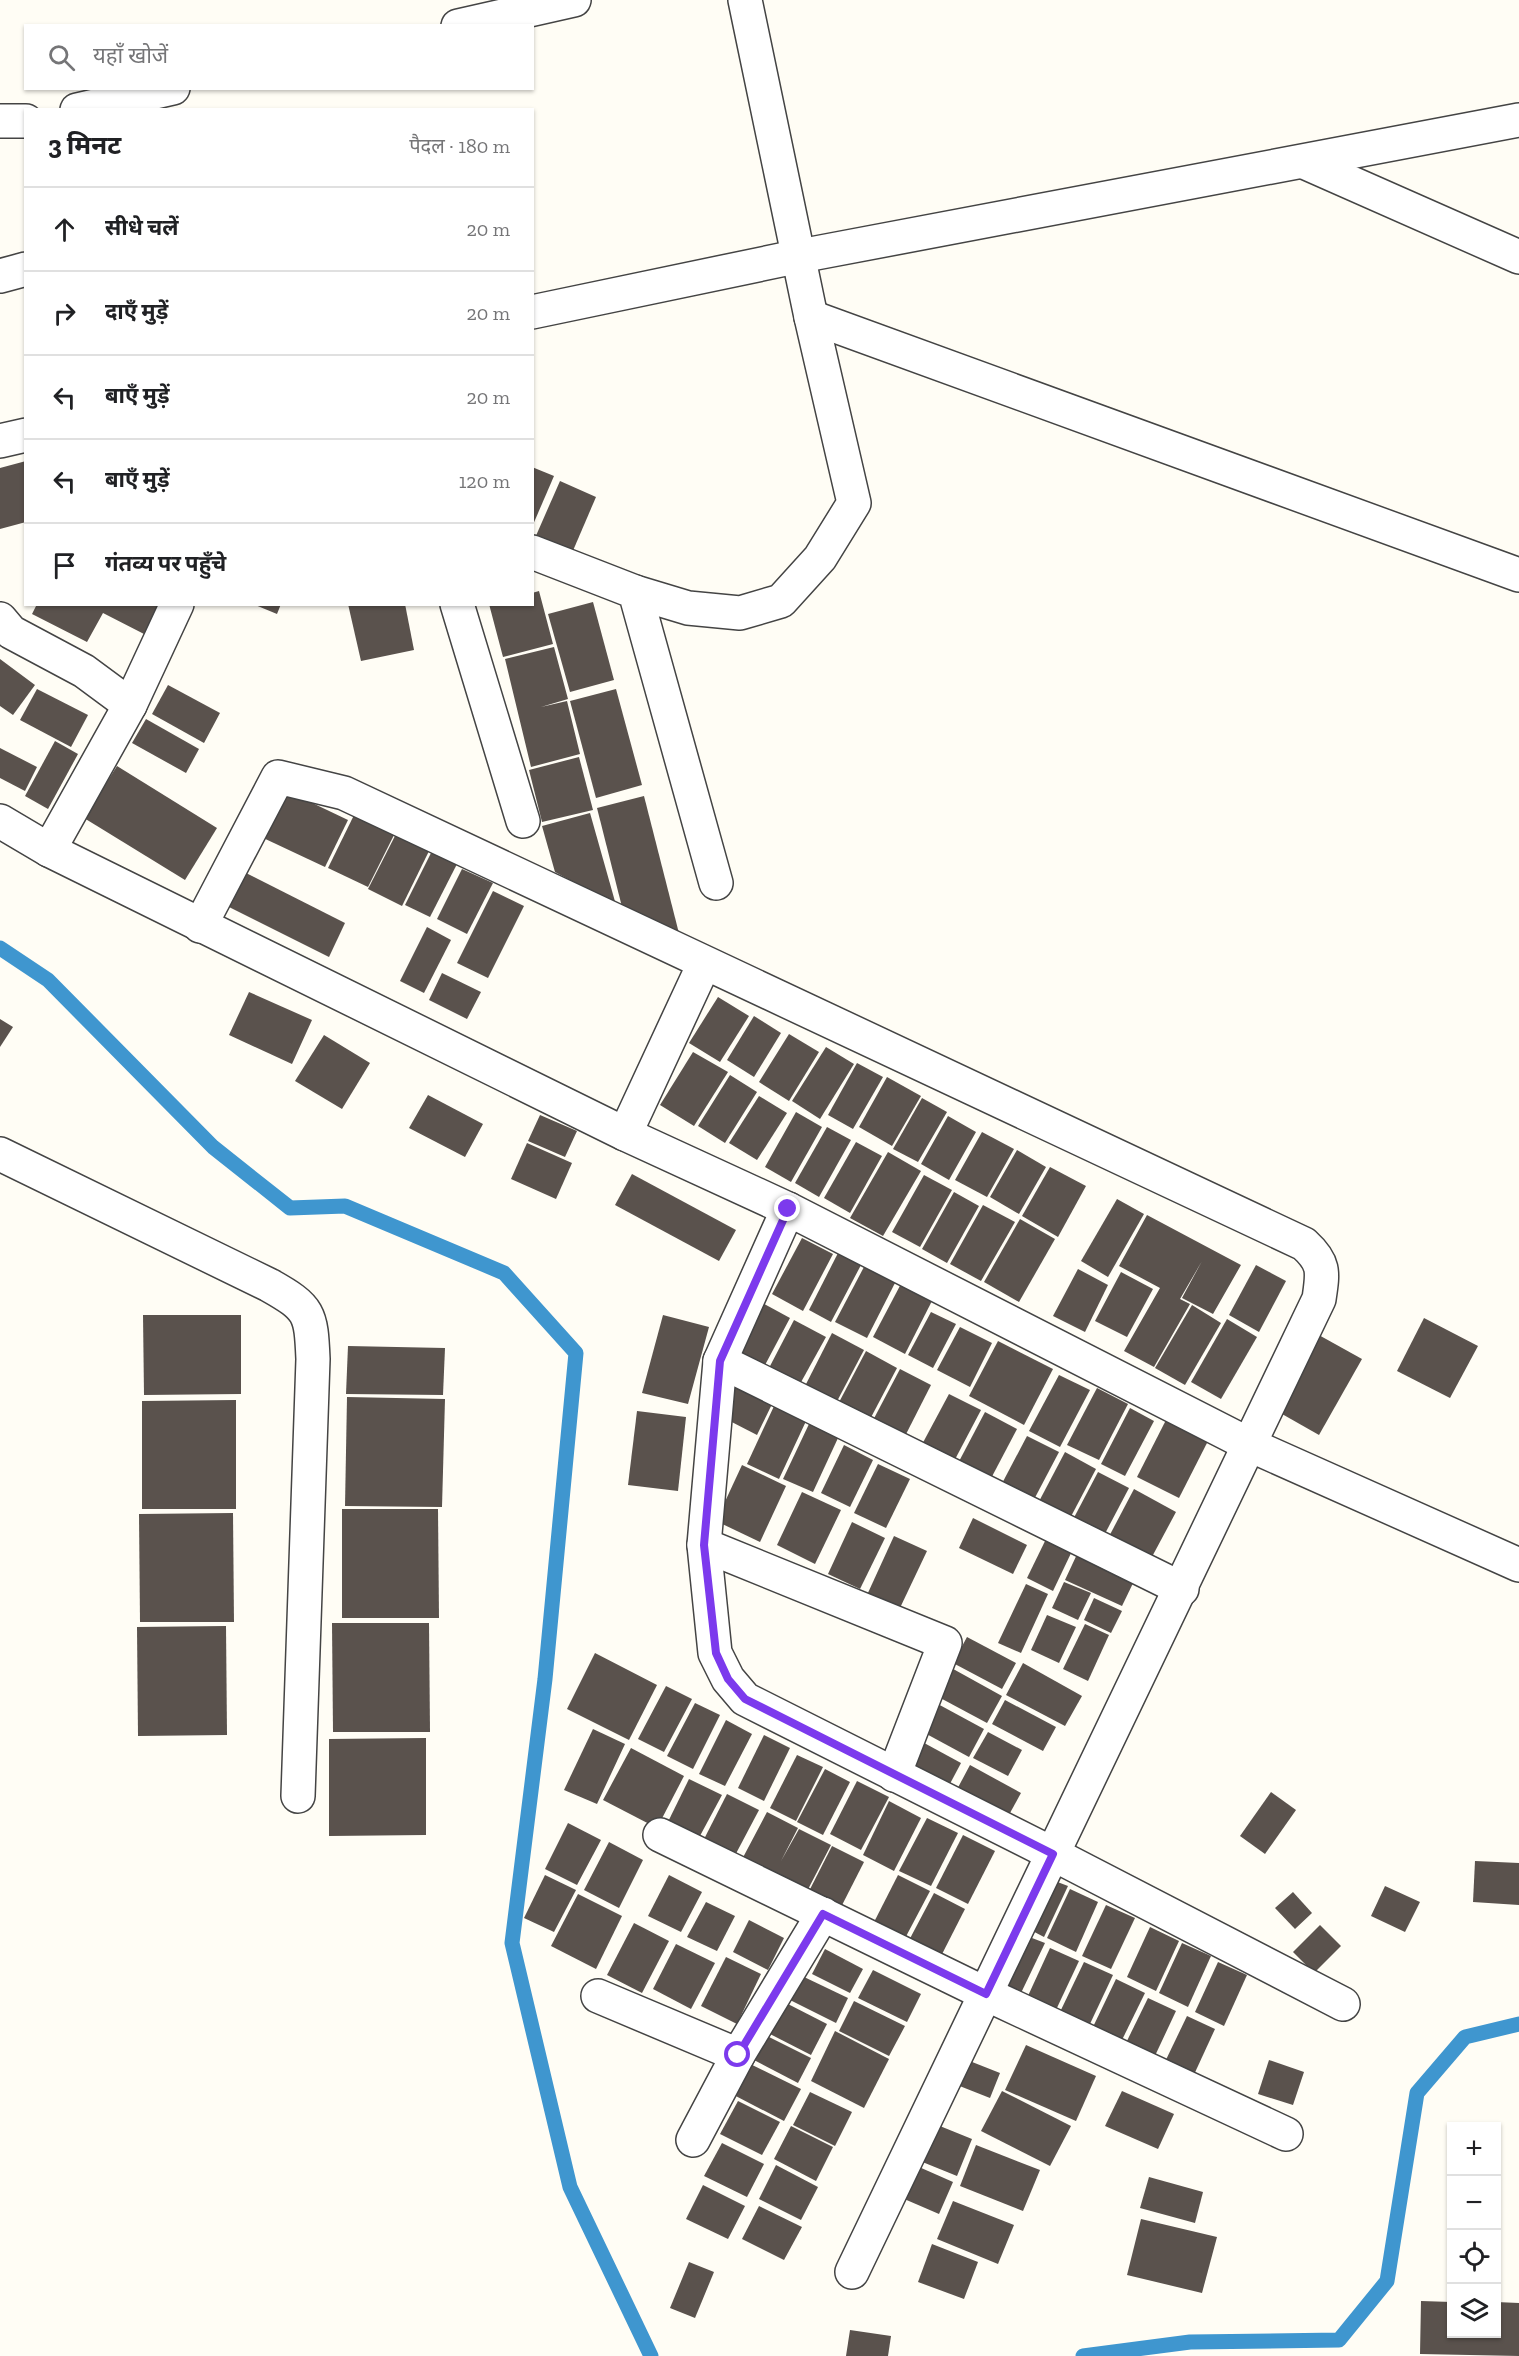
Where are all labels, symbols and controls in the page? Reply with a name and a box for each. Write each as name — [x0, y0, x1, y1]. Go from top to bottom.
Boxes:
search box — [24, 24, 534, 90]
icon: search — [45, 41, 78, 74]
text: यहाँ खोजें — [93, 42, 168, 69]
text: 3 मिनट — [48, 129, 121, 161]
text: पैदल · 180 m — [409, 134, 510, 158]
icon: ahead — [48, 213, 81, 246]
text: सीधे चलें — [105, 214, 178, 241]
text: 20 m — [466, 217, 510, 241]
icon: right — [48, 297, 81, 330]
text: दाएँ मुड़ें — [105, 298, 168, 325]
text: 20 m — [466, 301, 510, 325]
icon: left — [48, 381, 81, 414]
text: बाएँ मुड़ें — [105, 382, 169, 409]
text: 20 m — [466, 385, 510, 409]
icon: left — [48, 465, 81, 498]
text: बाएँ मुड़ें — [105, 466, 169, 493]
text: 120 m — [459, 469, 510, 493]
icon: arrive — [48, 549, 81, 582]
text: गंतव्य पर पहुँचे — [105, 550, 226, 577]
route end — [774, 1195, 800, 1221]
route start — [724, 2041, 750, 2067]
map controls — [1447, 2122, 1501, 2338]
button: + — [1447, 2122, 1501, 2176]
button: − — [1447, 2176, 1501, 2230]
button: locate — [1447, 2230, 1501, 2284]
button: layers — [1447, 2284, 1501, 2338]

